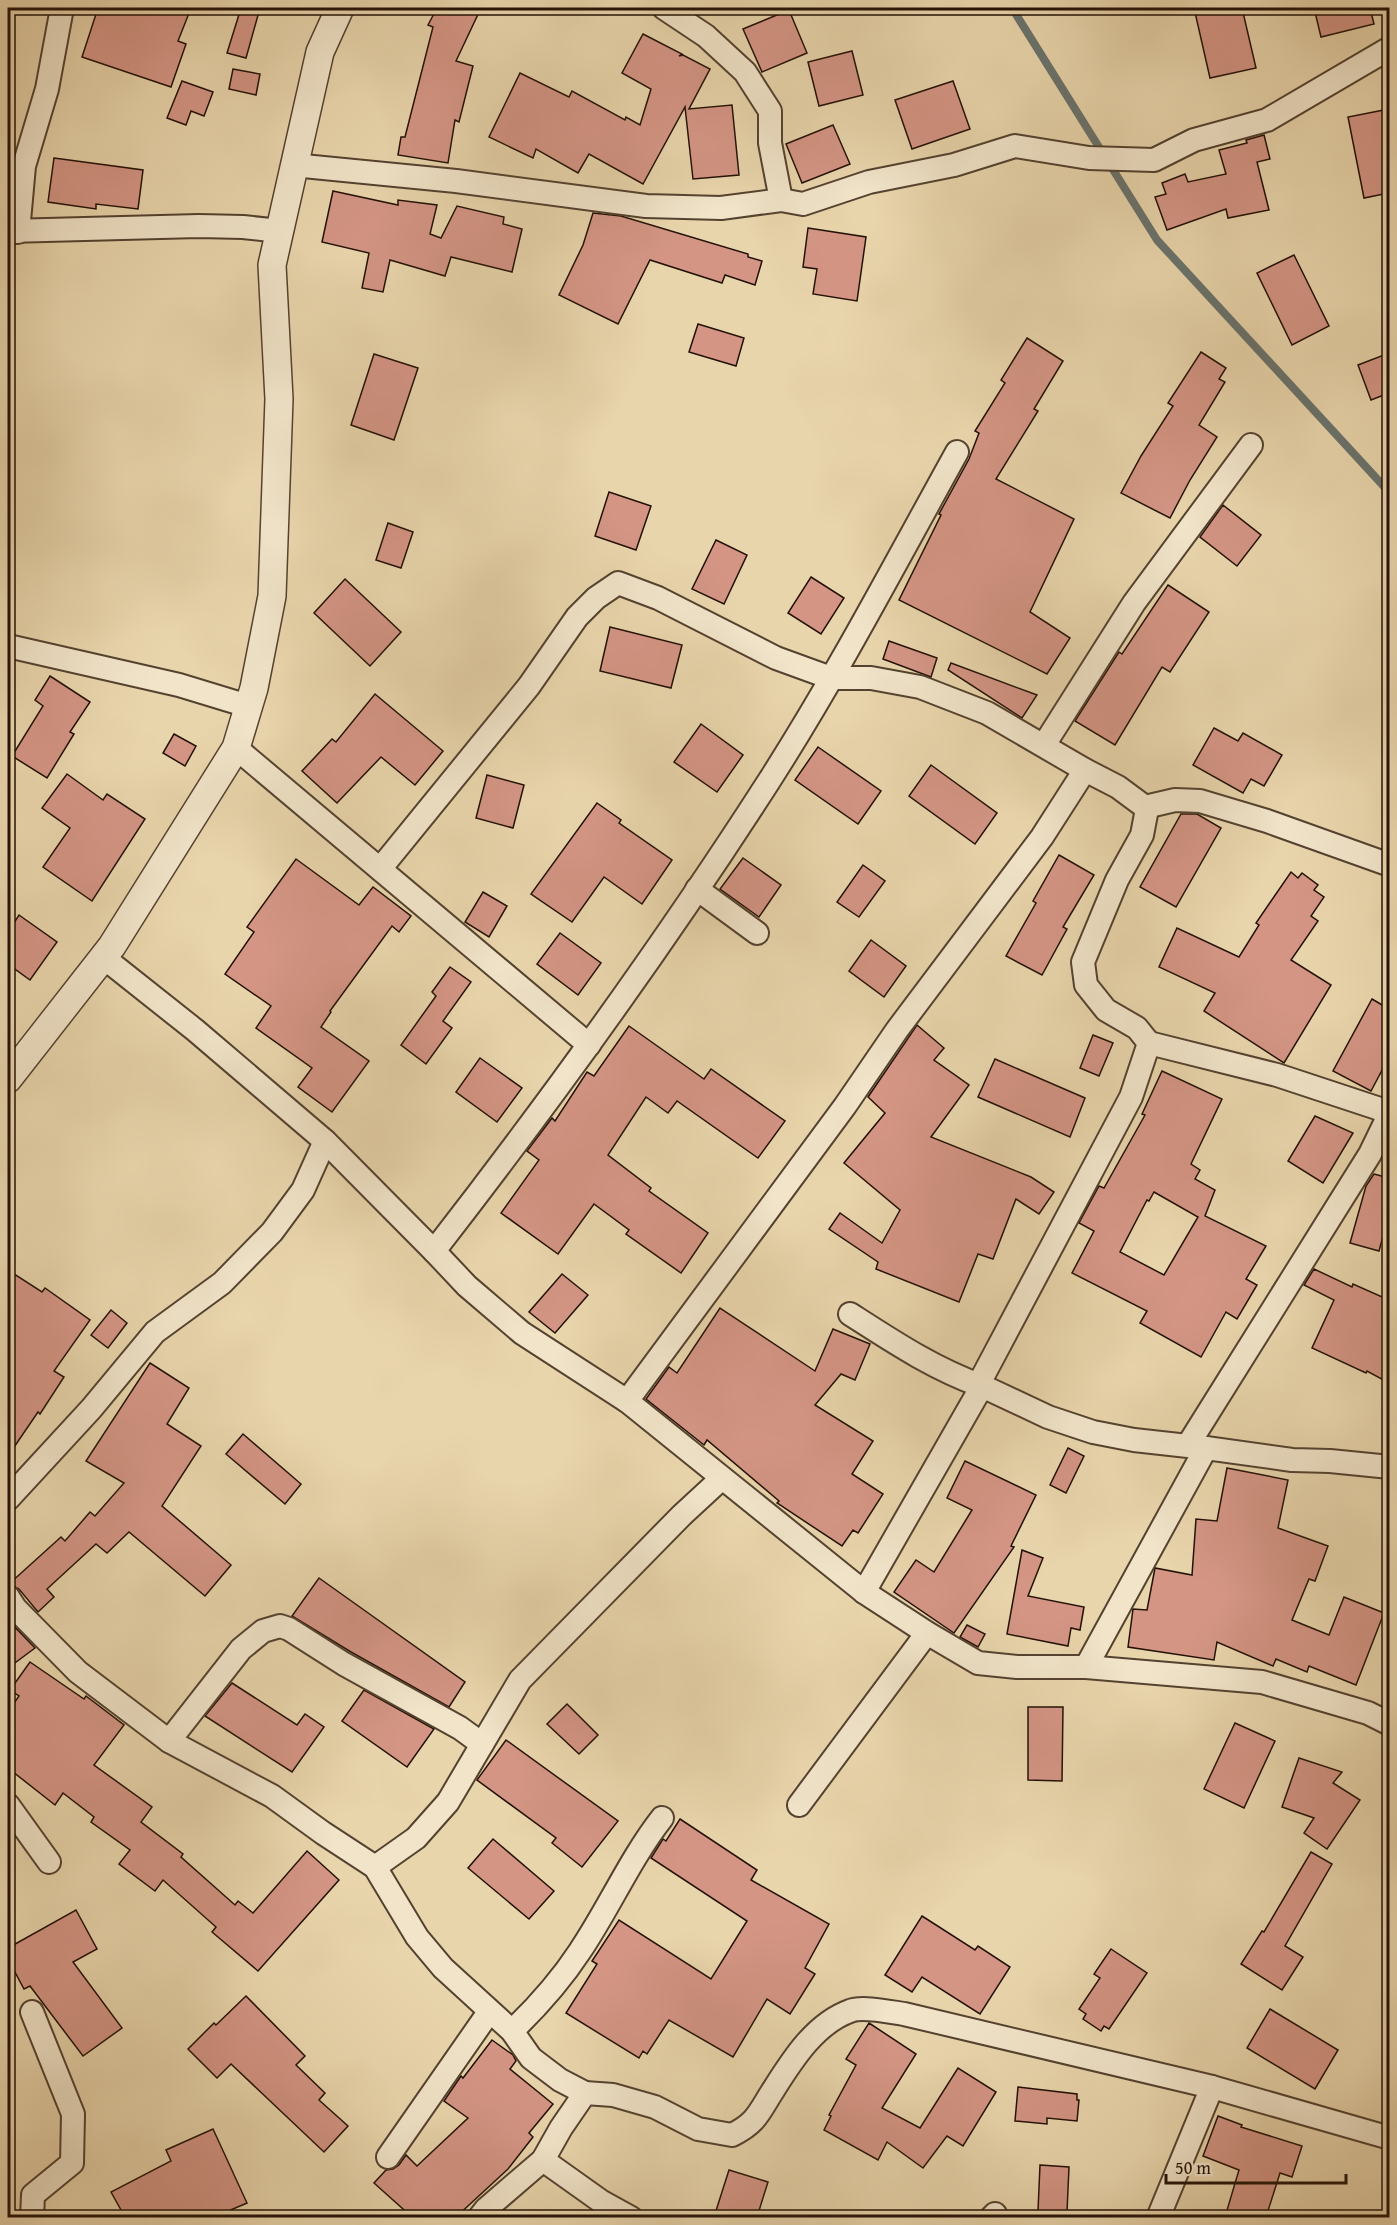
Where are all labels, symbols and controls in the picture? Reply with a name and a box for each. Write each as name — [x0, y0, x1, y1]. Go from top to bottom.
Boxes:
scale bar — [1166, 2147, 1346, 2185]
text: 50 m — [1175, 2154, 1211, 2181]

